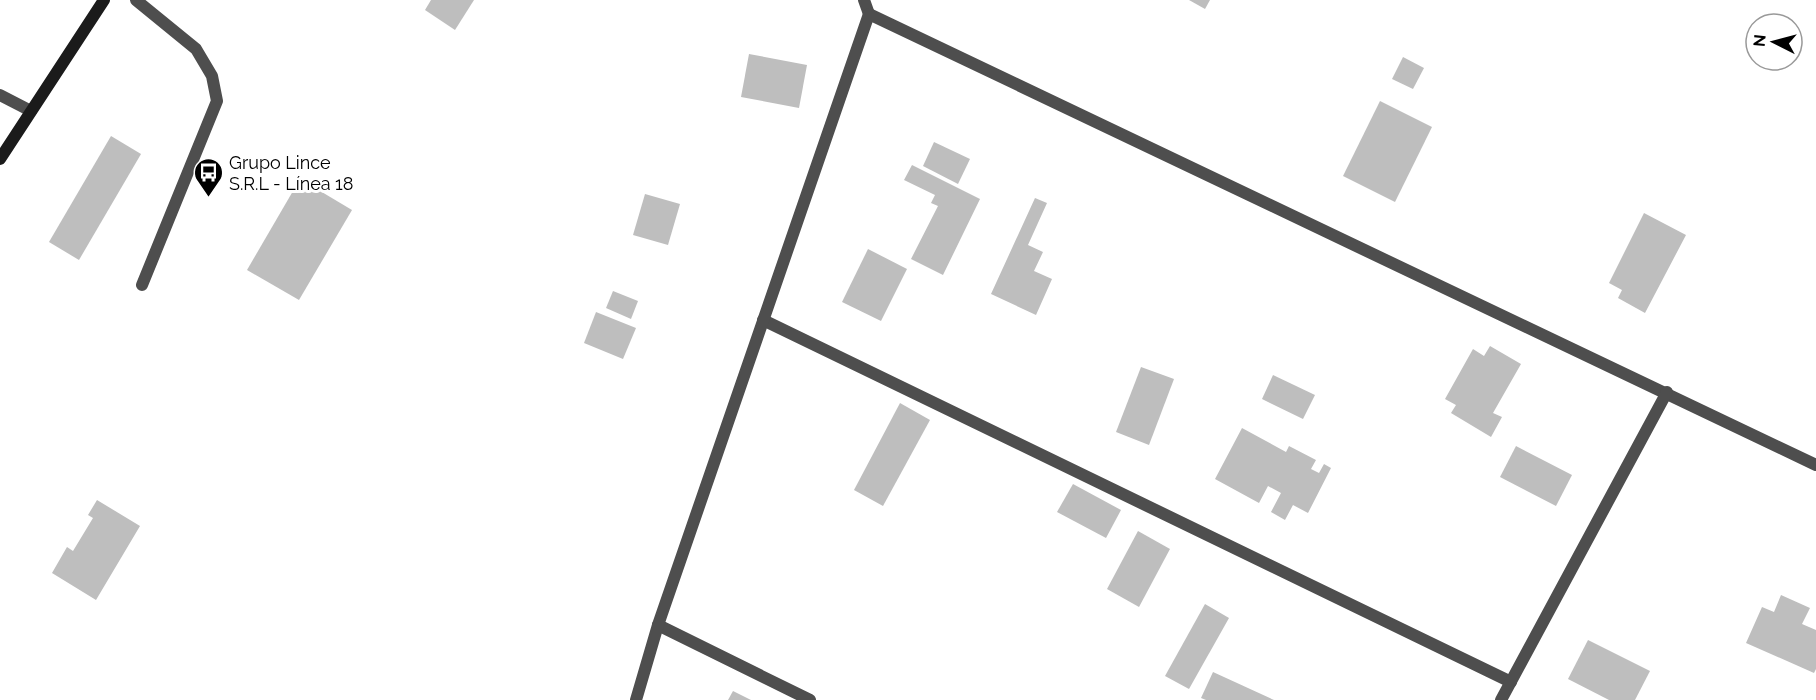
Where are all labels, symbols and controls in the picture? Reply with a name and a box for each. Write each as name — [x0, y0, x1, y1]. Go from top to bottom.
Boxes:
north arrow — [1744, 12, 1804, 72]
text: N — [1749, 33, 1770, 48]
place label: Grupo Lince S.R.L - Línea 18 — [229, 152, 354, 194]
bus stop icon: Grupo Lince S.R.L - Línea 18 — [192, 156, 224, 198]

